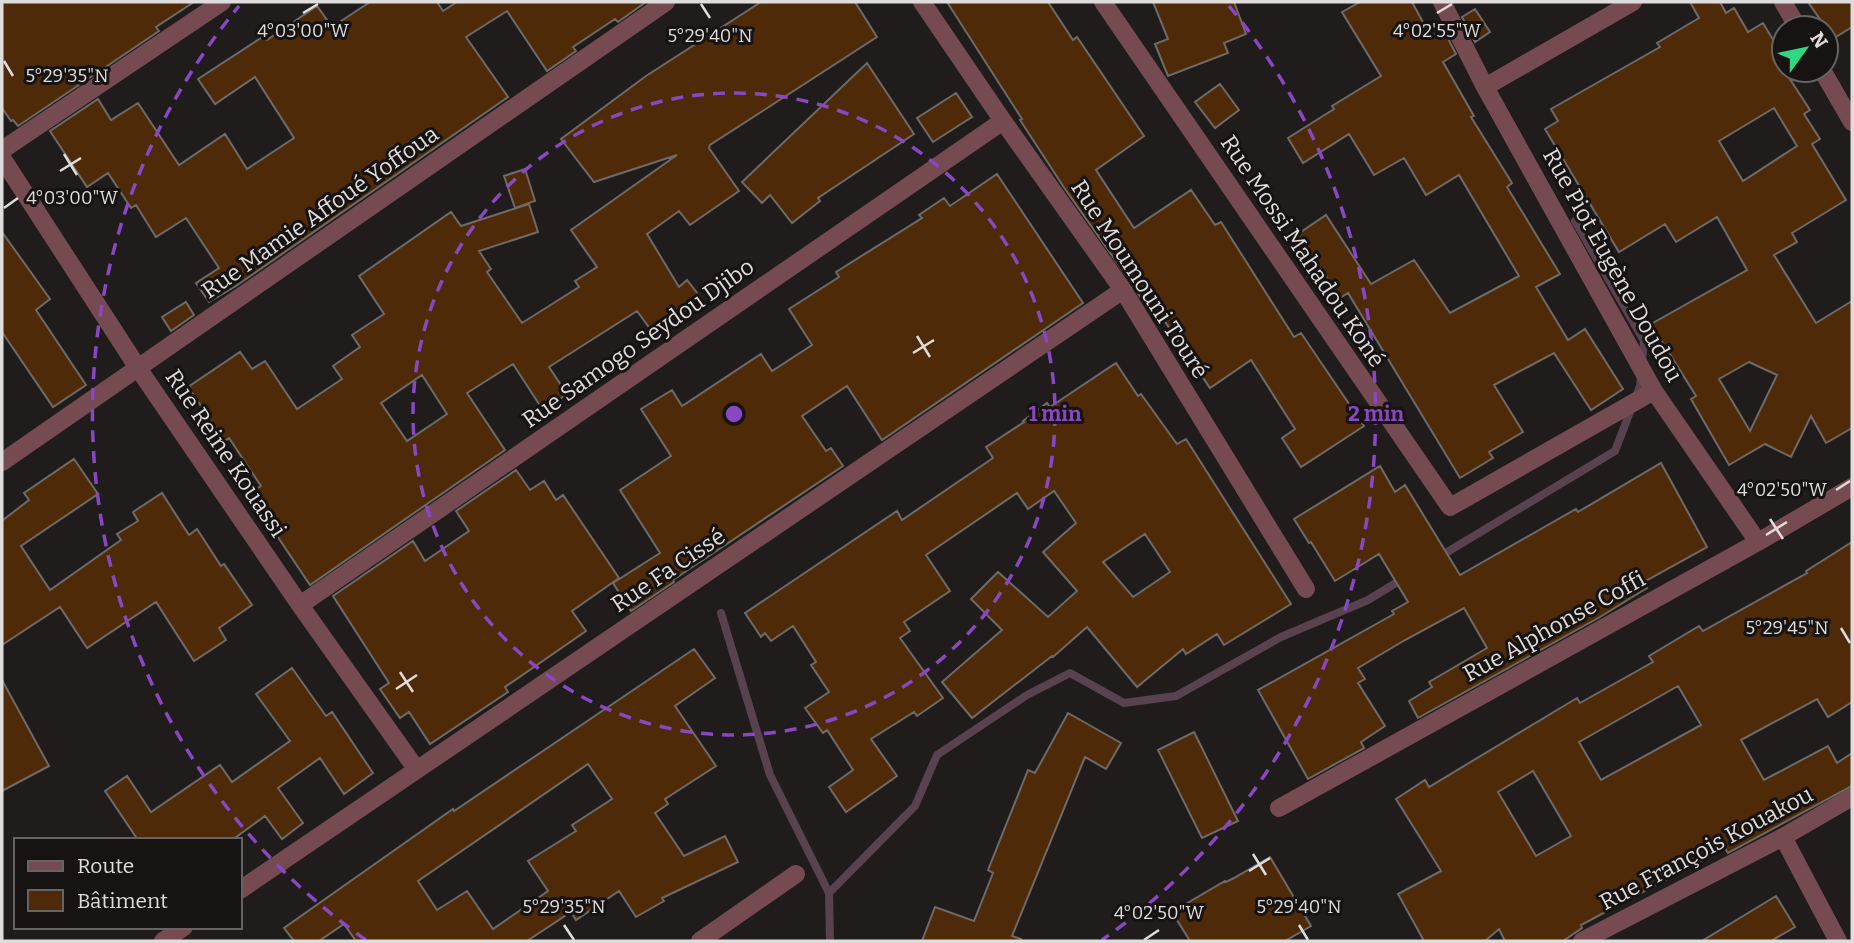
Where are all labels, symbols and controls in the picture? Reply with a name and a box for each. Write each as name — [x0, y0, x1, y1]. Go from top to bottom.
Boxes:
north arrow — [1770, 14, 1840, 84]
text: 4°03'00"W — [257, 20, 349, 42]
text: 4°02'55"W — [1393, 20, 1481, 42]
text: 5°29'40"N — [667, 25, 753, 47]
text: N — [1805, 28, 1833, 53]
text: 5°29'35"N — [26, 65, 108, 87]
street label: Rue Mamie Affoué Yoffoua — [196, 119, 444, 304]
street label: Rue Mossi Mahadou Koné — [1215, 130, 1391, 372]
street label: Rue Piot Eugène Doudou — [1537, 143, 1689, 387]
street label: Rue Moumouni Touré — [1065, 174, 1215, 384]
text: 4°03'00"W — [26, 187, 118, 209]
street label: Rue Samogo Seydou Djibo — [517, 252, 759, 434]
street label: Rue Reine Kouassi — [160, 364, 293, 542]
text: 1 min — [1028, 401, 1082, 427]
text: 2 min — [1348, 401, 1404, 427]
centre of rings — [722, 402, 746, 426]
text: 4°02'50"W — [1737, 479, 1827, 501]
street label: Rue Fa Cissé — [606, 522, 730, 618]
street label: Rue Alphonse Coffi — [1458, 564, 1650, 688]
text: 5°29'45"N — [1745, 617, 1829, 639]
street label: Rue François Kouakou — [1595, 780, 1817, 916]
legend — [14, 838, 242, 929]
text: Route — [77, 853, 134, 879]
text: Bâtiment — [77, 888, 168, 914]
text: 5°29'35"N — [523, 896, 605, 918]
text: 5°29'40"N — [1256, 896, 1342, 918]
text: 4°02'50"W — [1114, 902, 1204, 924]

